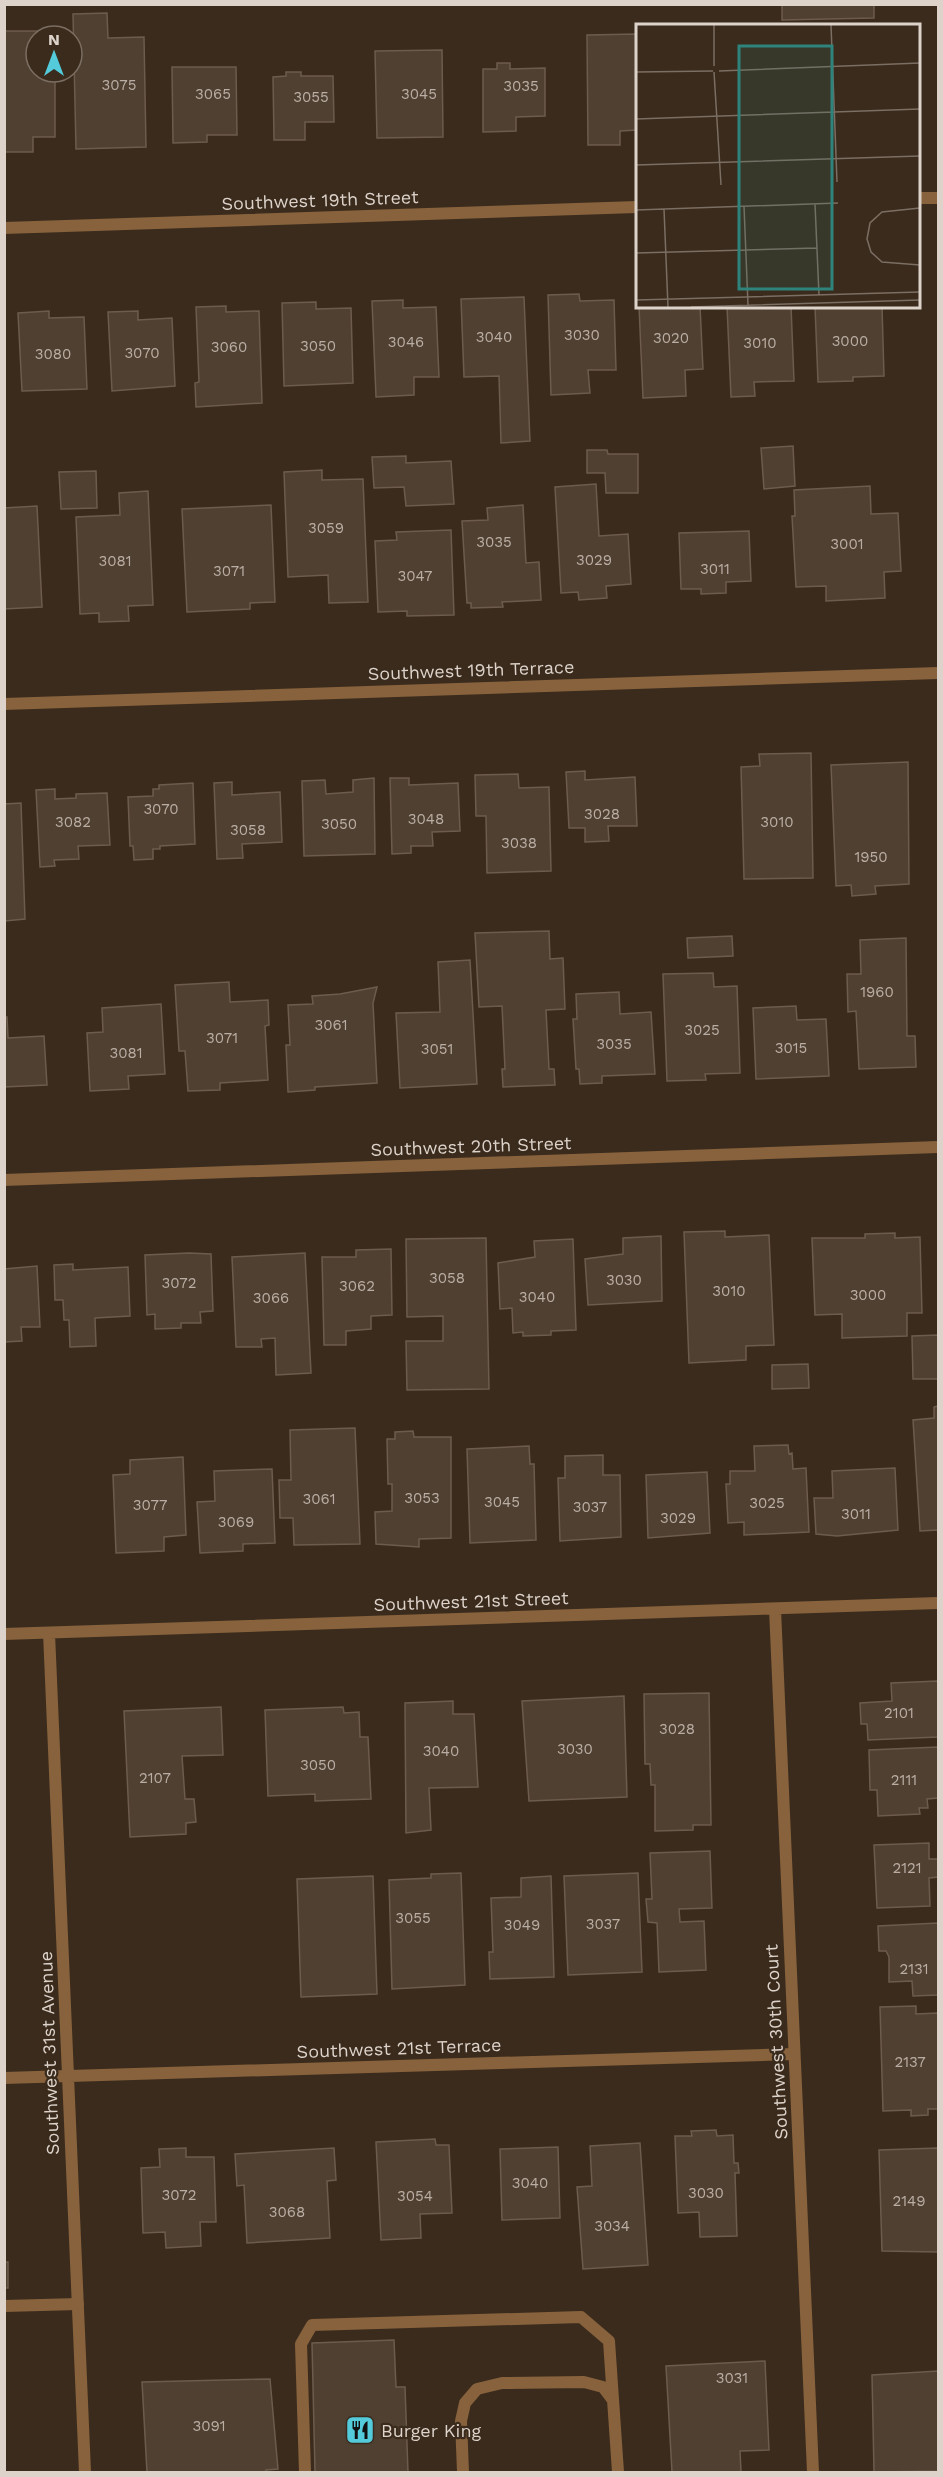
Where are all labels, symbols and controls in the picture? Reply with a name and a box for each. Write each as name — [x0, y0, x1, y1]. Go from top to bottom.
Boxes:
north arrow — [24, 24, 84, 84]
inset map — [636, 24, 919, 308]
text: N — [48, 30, 60, 49]
house number: 3075 — [102, 76, 136, 94]
house number: 3035 — [503, 77, 539, 95]
house number: 3065 — [195, 85, 231, 103]
house number: 3045 — [401, 85, 437, 103]
house number: 3055 — [293, 88, 329, 106]
street label: Southwest 19th Street — [221, 186, 419, 214]
house number: 3030 — [564, 326, 600, 344]
house number: 3040 — [476, 328, 512, 346]
house number: 3020 — [653, 329, 689, 347]
house number: 3000 — [832, 332, 868, 350]
house number: 3046 — [388, 333, 424, 351]
house number: 3010 — [743, 334, 777, 352]
house number: 3050 — [300, 337, 336, 355]
house number: 3060 — [211, 338, 247, 356]
house number: 3070 — [124, 344, 160, 362]
house number: 3080 — [35, 345, 71, 363]
house number: 3059 — [308, 519, 344, 537]
house number: 3035 — [476, 533, 512, 551]
house number: 3001 — [830, 535, 864, 553]
house number: 3029 — [576, 551, 612, 569]
house number: 3081 — [98, 552, 132, 570]
house number: 3011 — [700, 560, 730, 578]
house number: 3071 — [213, 562, 245, 580]
house number: 3047 — [398, 567, 432, 585]
street label: Southwest 19th Terrace — [367, 656, 575, 684]
house number: 3070 — [143, 800, 179, 818]
house number: 3028 — [584, 805, 620, 823]
house number: 3048 — [408, 810, 444, 828]
house number: 3082 — [55, 813, 91, 831]
house number: 3010 — [760, 813, 794, 831]
house number: 3050 — [321, 815, 357, 833]
house number: 3058 — [230, 821, 266, 839]
house number: 3038 — [501, 834, 537, 852]
house number: 1950 — [854, 848, 888, 866]
house number: 1960 — [860, 983, 894, 1001]
house number: 3061 — [314, 1016, 348, 1034]
house number: 3025 — [684, 1021, 720, 1039]
house number: 3071 — [206, 1029, 238, 1047]
house number: 3035 — [596, 1035, 632, 1053]
house number: 3015 — [775, 1039, 807, 1057]
house number: 3051 — [421, 1040, 453, 1058]
house number: 3081 — [109, 1044, 143, 1062]
street label: Southwest 20th Street — [370, 1132, 572, 1160]
house number: 3058 — [429, 1269, 465, 1287]
house number: 3030 — [606, 1271, 642, 1289]
house number: 3072 — [162, 1274, 196, 1292]
house number: 3062 — [339, 1277, 375, 1295]
house number: 3010 — [712, 1282, 746, 1300]
house number: 3000 — [850, 1286, 886, 1304]
house number: 3040 — [519, 1288, 555, 1306]
house number: 3066 — [253, 1289, 289, 1307]
house number: 3053 — [404, 1489, 440, 1507]
house number: 3061 — [302, 1490, 336, 1508]
house number: 3045 — [484, 1493, 520, 1511]
house number: 3025 — [749, 1494, 785, 1512]
house number: 3077 — [133, 1496, 167, 1514]
house number: 3037 — [573, 1498, 607, 1516]
house number: 3011 — [841, 1505, 871, 1523]
house number: 3029 — [660, 1509, 696, 1527]
house number: 3069 — [218, 1513, 254, 1531]
street label: Southwest 21st Street — [373, 1587, 569, 1615]
house number: 2101 — [884, 1704, 914, 1722]
house number: 3028 — [659, 1720, 695, 1738]
house number: 3030 — [557, 1740, 593, 1758]
house number: 3040 — [423, 1742, 459, 1760]
house number: 3050 — [300, 1756, 336, 1774]
house number: 2107 — [139, 1769, 171, 1787]
house number: 2111 — [891, 1771, 917, 1789]
house number: 2121 — [892, 1859, 922, 1877]
house number: 3055 — [395, 1909, 431, 1927]
house number: 3037 — [586, 1915, 620, 1933]
house number: 3049 — [504, 1916, 540, 1934]
street label: Southwest 30th Court — [760, 1943, 792, 2140]
street label: Southwest 31st Avenue — [35, 1951, 63, 2155]
house number: 2131 — [899, 1960, 929, 1978]
street label: Southwest 21st Terrace — [296, 2034, 502, 2062]
house number: 2137 — [894, 2053, 926, 2071]
house number: 3040 — [512, 2174, 548, 2192]
house number: 3030 — [688, 2184, 724, 2202]
house number: 3072 — [162, 2186, 196, 2204]
house number: 3054 — [397, 2187, 433, 2205]
house number: 2149 — [892, 2192, 926, 2210]
house number: 3068 — [269, 2203, 305, 2221]
house number: 3034 — [594, 2217, 630, 2235]
house number: 3031 — [716, 2369, 748, 2387]
restaurant icon: Burger King — [344, 2414, 376, 2446]
house number: 3091 — [192, 2417, 226, 2435]
place label: Burger King — [381, 2420, 482, 2441]

